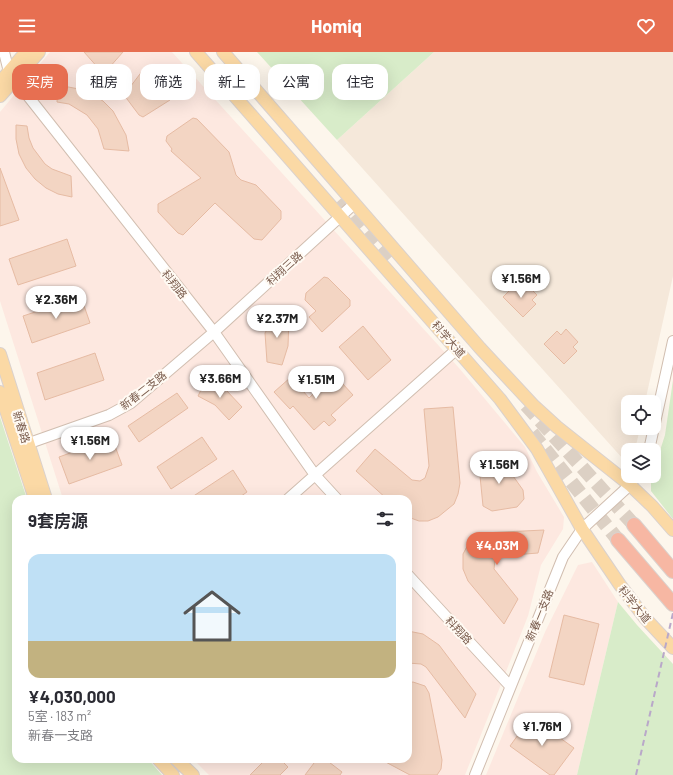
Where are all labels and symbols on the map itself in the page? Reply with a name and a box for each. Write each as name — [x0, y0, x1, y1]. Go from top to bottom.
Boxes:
street label: 科翔三路 — [263, 248, 305, 288]
pin: ¥1.56M — [488, 265, 554, 299]
street label: 科翔路 — [160, 267, 190, 301]
pin: ¥2.36M — [23, 286, 89, 320]
pin: ¥2.37M — [244, 305, 310, 339]
street label: 科学大道 — [430, 318, 468, 360]
pin: ¥3.66M — [187, 365, 253, 399]
pin: ¥1.51M — [283, 366, 349, 400]
street label: 新春二支路 — [117, 368, 169, 412]
street label: 新春路 — [11, 409, 33, 445]
pin: ¥1.56M — [57, 427, 123, 461]
pin: ¥1.56M — [466, 451, 532, 485]
pin: ¥4.03M — [464, 532, 530, 566]
street label: 科学大道 — [616, 583, 654, 625]
street label: 新春一支路 — [523, 587, 555, 643]
street label: 科翔路 — [443, 613, 475, 647]
pin: ¥1.76M — [509, 713, 575, 747]

